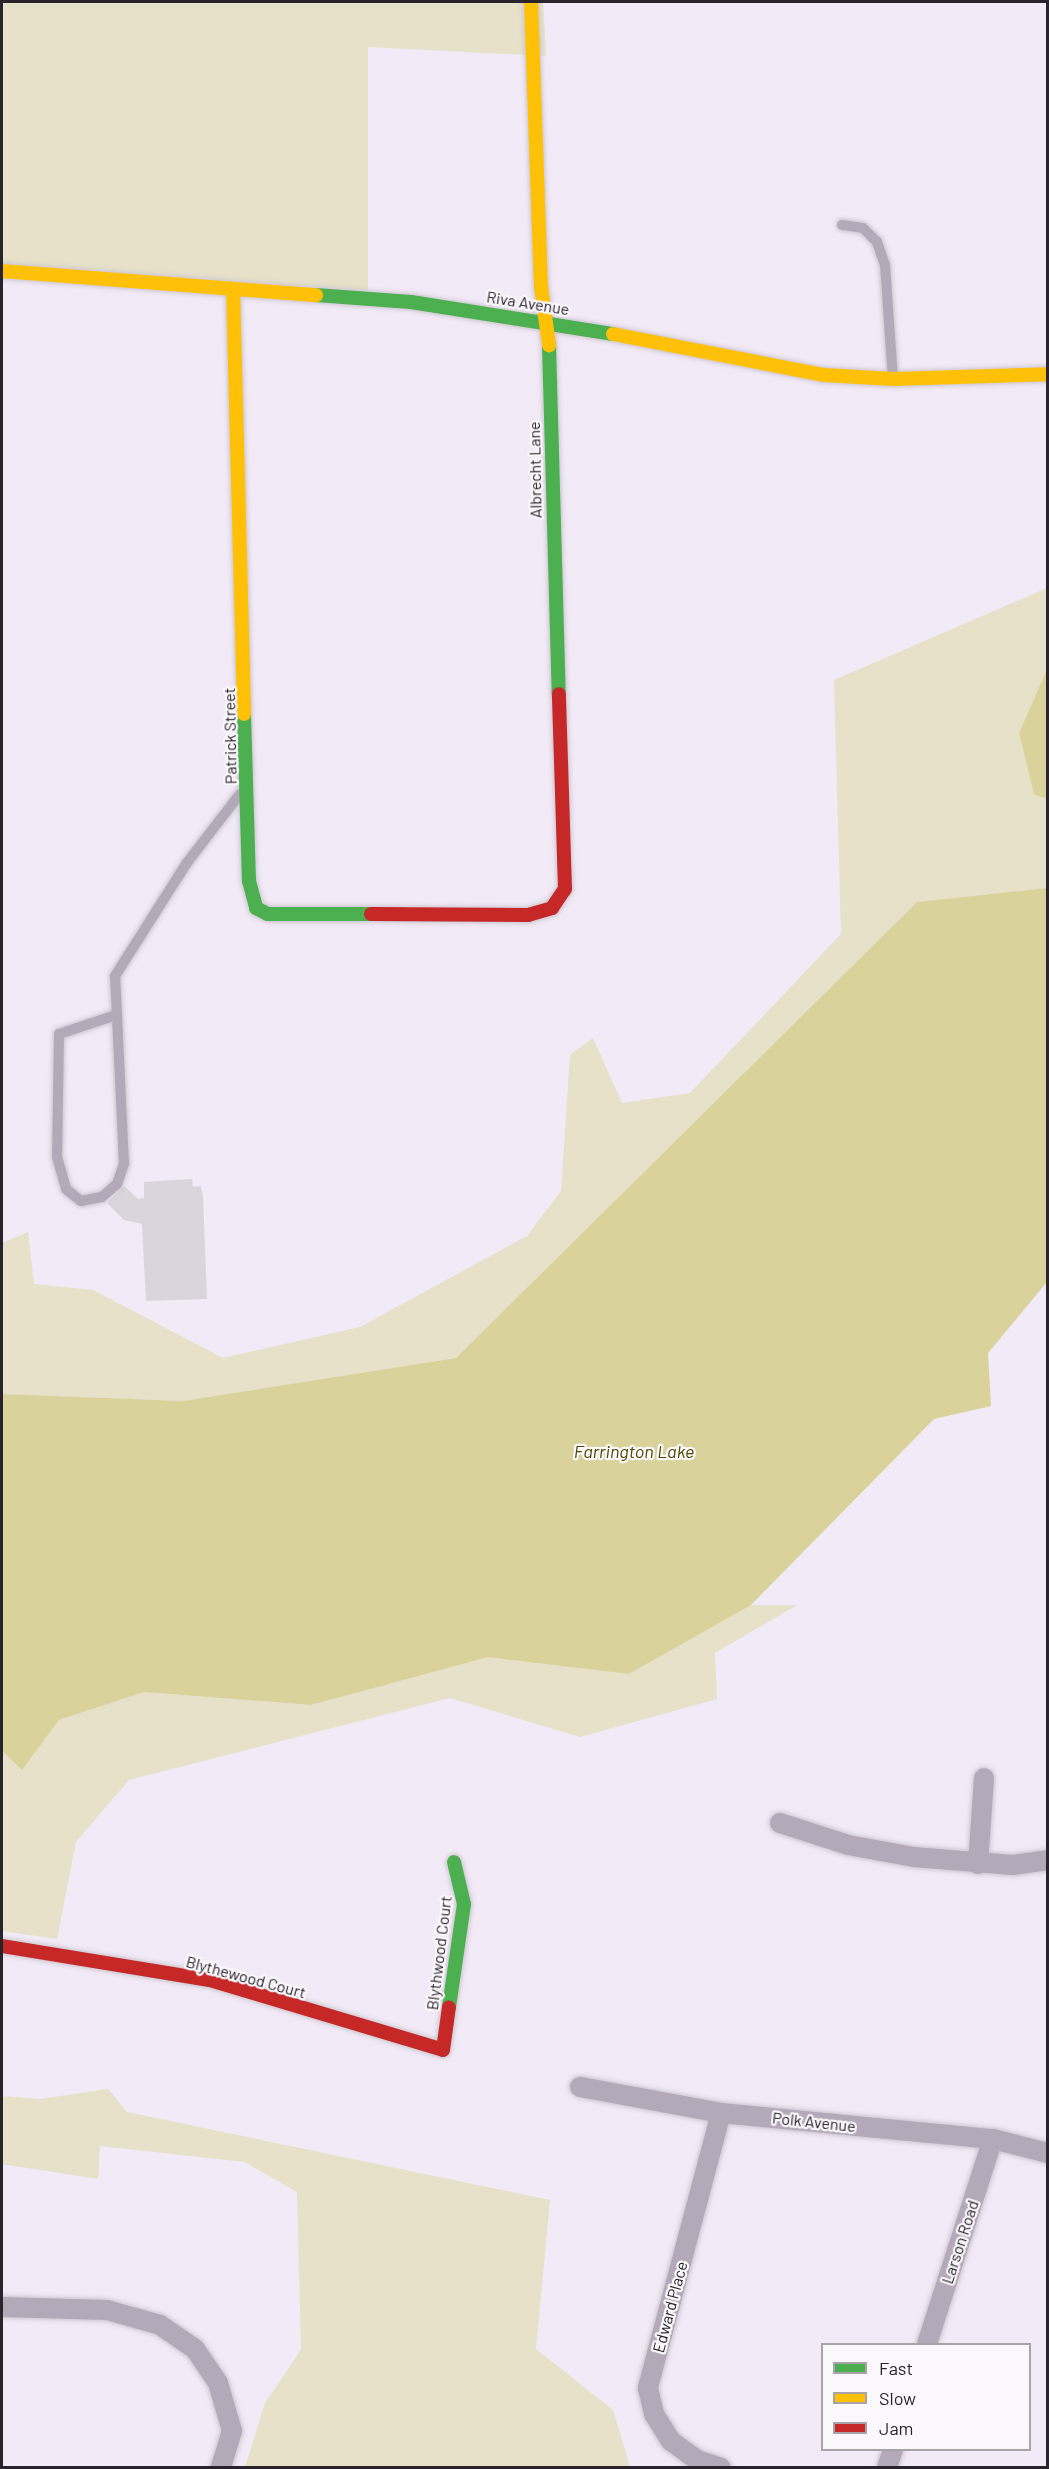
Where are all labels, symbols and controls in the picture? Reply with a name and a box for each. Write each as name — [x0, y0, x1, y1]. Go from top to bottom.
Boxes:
street label: Riva Avenue — [485, 287, 571, 319]
street label: Albrecht Lane — [525, 421, 545, 519]
street label: Patrick Street — [220, 688, 240, 784]
water label: Farrington Lake — [574, 1440, 694, 1462]
street label: Blythwood Court — [422, 1895, 456, 2011]
street label: Blythewood Court — [184, 1952, 308, 2002]
street label: Polk Avenue — [771, 2108, 857, 2136]
street label: Larson Road — [937, 2198, 983, 2286]
street label: Edward Place — [649, 2259, 691, 2355]
legend — [821, 2343, 1031, 2451]
text: Fast — [879, 2357, 913, 2379]
text: Slow — [879, 2387, 916, 2409]
text: Jam — [879, 2417, 913, 2439]

